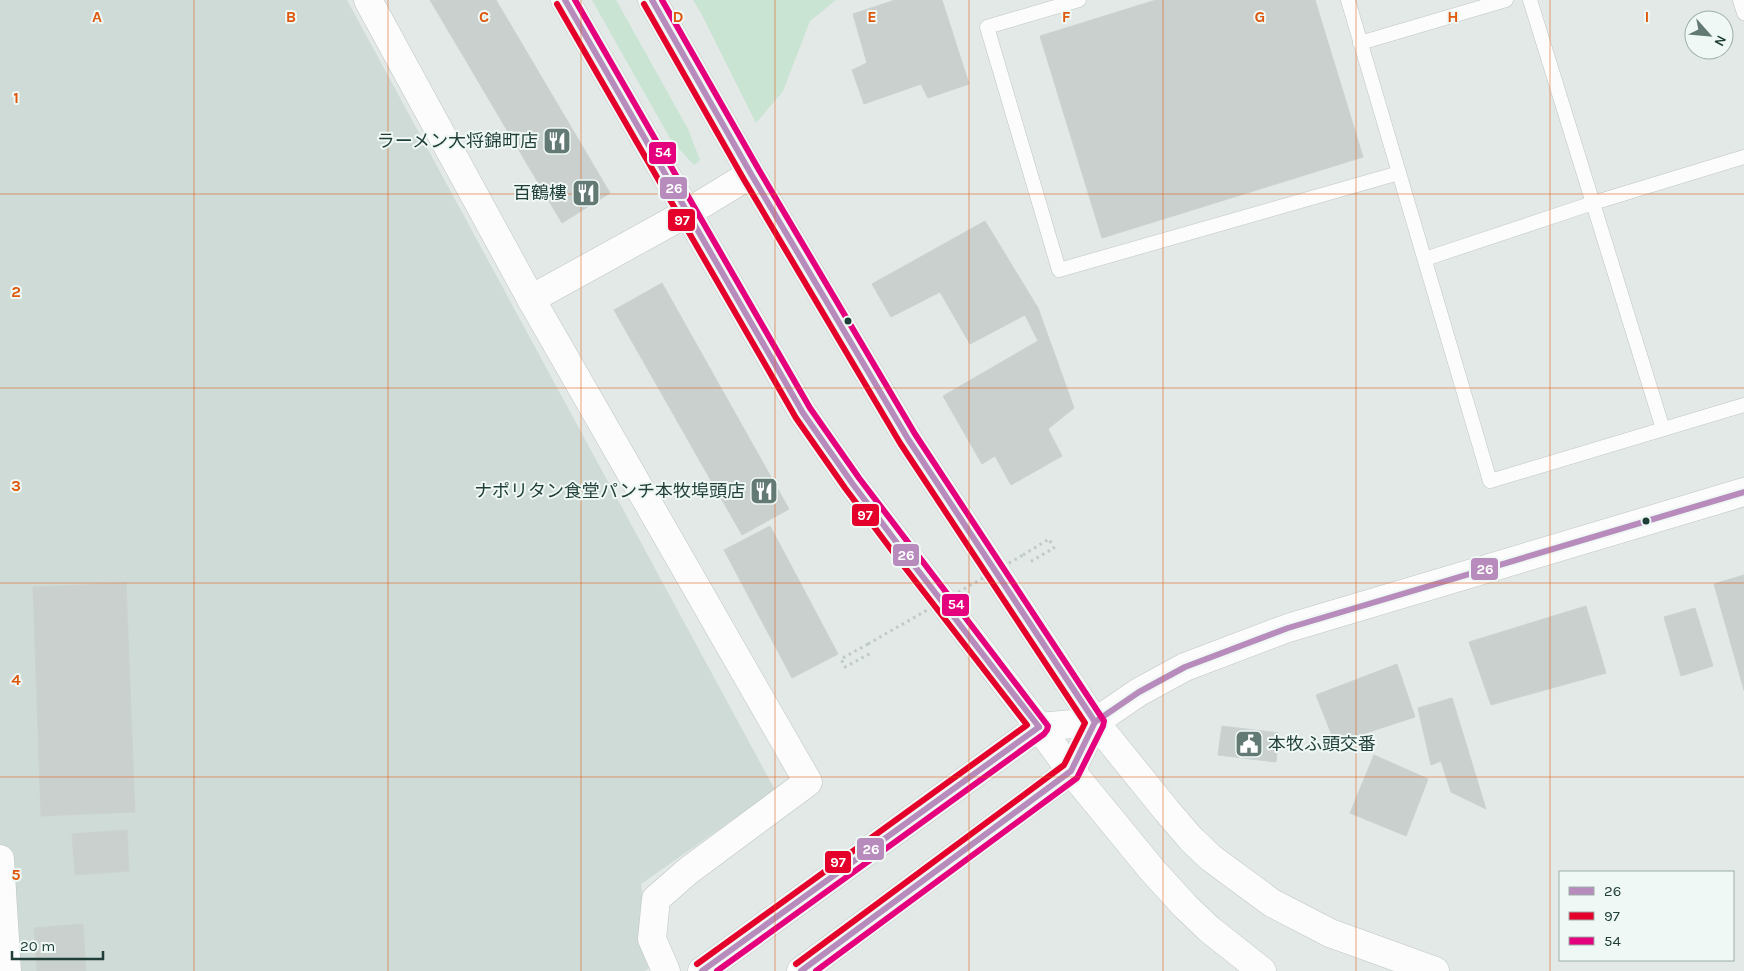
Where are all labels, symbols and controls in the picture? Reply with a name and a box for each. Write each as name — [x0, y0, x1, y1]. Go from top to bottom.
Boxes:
text: A — [92, 7, 102, 26]
text: B — [286, 7, 296, 26]
text: C — [479, 7, 489, 26]
text: D — [673, 7, 684, 26]
text: E — [867, 7, 877, 26]
text: F — [1062, 7, 1071, 26]
text: G — [1255, 7, 1265, 26]
text: H — [1447, 7, 1459, 26]
text: I — [1645, 7, 1649, 26]
north arrow — [1684, 10, 1734, 60]
text: N — [1710, 32, 1730, 49]
text: 1 — [13, 88, 19, 107]
restaurant icon: ラーメン大将錦町店 — [542, 126, 572, 156]
place label: ラーメン大将錦町店 — [377, 130, 538, 152]
line badge: 54 — [648, 141, 677, 165]
text: 54 — [655, 144, 672, 161]
line badge: 26 — [659, 176, 688, 200]
restaurant icon: 百鶴樓 — [571, 178, 601, 208]
text: 26 — [666, 180, 682, 197]
place label: 百鶴樓 — [513, 182, 567, 204]
line badge: 97 — [667, 208, 696, 232]
text: 97 — [674, 212, 690, 229]
text: 2 — [11, 282, 21, 301]
unlabelled marker — [843, 316, 853, 326]
text: 3 — [11, 476, 21, 495]
restaurant icon: ナポリタン食堂パンチ本牧埠頭店 — [749, 476, 779, 506]
place label: ナポリタン食堂パンチ本牧埠頭店 — [474, 480, 745, 502]
line badge: 97 — [851, 503, 880, 527]
text: 97 — [857, 507, 873, 524]
unlabelled marker — [1641, 516, 1651, 526]
line badge: 26 — [892, 543, 920, 567]
text: 26 — [898, 547, 914, 564]
line badge: 26 — [1470, 557, 1499, 581]
text: 26 — [1477, 561, 1493, 578]
line badge: 54 — [941, 593, 970, 617]
text: 54 — [948, 596, 965, 613]
text: 4 — [11, 670, 21, 689]
public building icon: 本牧ふ頭交番 — [1234, 729, 1264, 759]
place label: 本牧ふ頭交番 — [1268, 733, 1376, 755]
line badge: 26 — [856, 837, 885, 861]
text: 26 — [863, 841, 879, 858]
line badge: 97 — [824, 850, 852, 874]
text: 97 — [830, 854, 846, 871]
text: 5 — [11, 865, 21, 884]
legend — [1559, 871, 1734, 961]
text: 26 — [1604, 882, 1621, 900]
text: 97 — [1604, 907, 1620, 925]
scale bar — [12, 928, 104, 960]
text: 54 — [1604, 932, 1621, 950]
text: 20 m — [20, 937, 55, 955]

